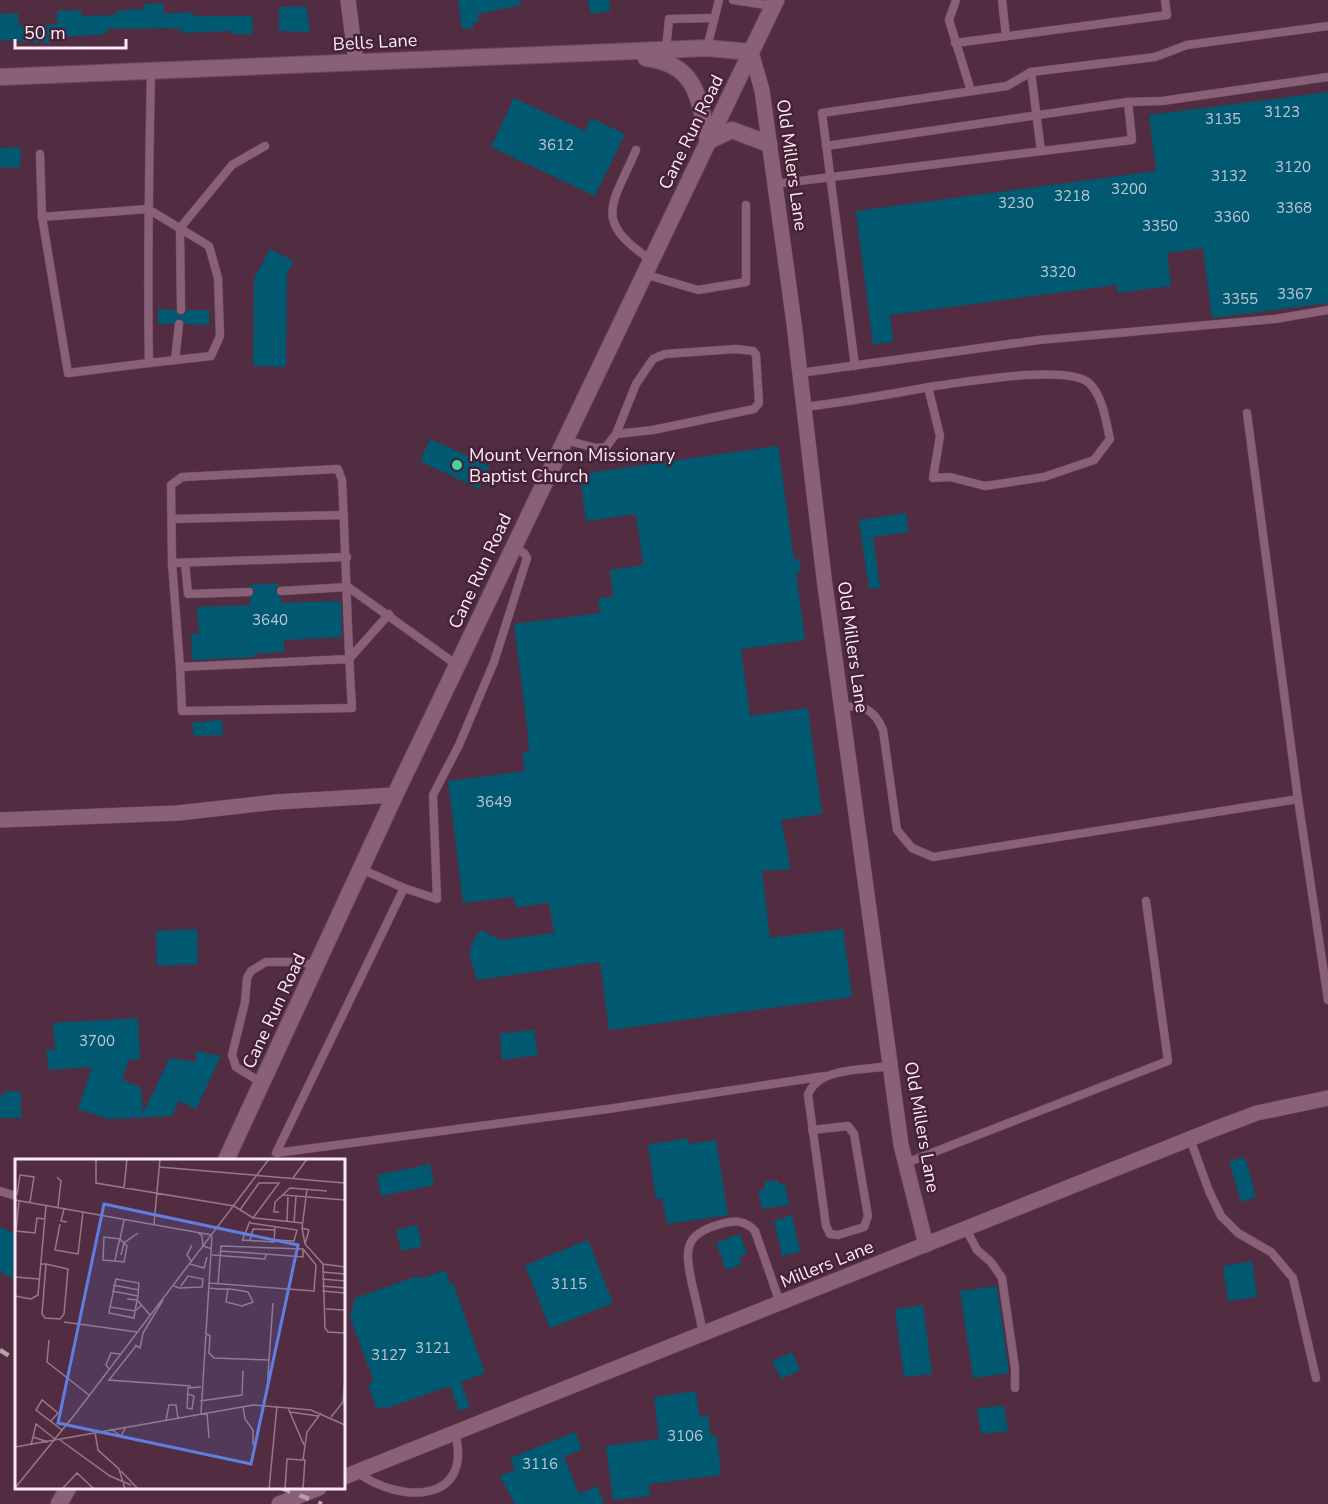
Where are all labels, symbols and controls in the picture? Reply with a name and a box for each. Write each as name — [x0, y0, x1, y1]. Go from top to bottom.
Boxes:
scale bar — [15, 12, 126, 50]
text: 50 m — [24, 21, 66, 45]
street label: Bells Lane — [332, 28, 418, 56]
street label: Cane Run Road — [653, 71, 729, 193]
street label: Old Millers Lane — [771, 98, 813, 232]
house number: 3123 — [1264, 102, 1300, 122]
house number: 3135 — [1205, 109, 1241, 129]
house number: 3612 — [538, 135, 574, 155]
house number: 3120 — [1275, 157, 1311, 177]
house number: 3132 — [1211, 166, 1247, 186]
house number: 3200 — [1111, 179, 1147, 199]
house number: 3218 — [1054, 186, 1090, 206]
house number: 3230 — [998, 193, 1034, 213]
house number: 3368 — [1276, 198, 1312, 218]
house number: 3360 — [1214, 207, 1250, 227]
house number: 3350 — [1142, 216, 1178, 236]
house number: 3320 — [1040, 262, 1076, 282]
house number: 3367 — [1277, 284, 1313, 304]
house number: 3355 — [1222, 289, 1258, 309]
place label: Mount Vernon Missionary Baptist Church — [469, 443, 676, 488]
marker: Mount Vernon Missionary Baptist Church — [450, 458, 464, 472]
street label: Cane Run Road — [443, 509, 517, 633]
street label: Old Millers Lane — [832, 580, 874, 714]
house number: 3640 — [252, 610, 288, 630]
house number: 3649 — [476, 792, 512, 812]
street label: Cane Run Road — [237, 949, 311, 1073]
house number: 3700 — [79, 1031, 115, 1051]
street label: Old Millers Lane — [899, 1060, 945, 1194]
inset map — [15, 1159, 345, 1489]
street label: Millers Lane — [777, 1234, 877, 1294]
house number: 3115 — [551, 1274, 587, 1294]
house number: 3121 — [415, 1338, 451, 1358]
house number: 3127 — [371, 1345, 407, 1365]
house number: 3106 — [667, 1426, 703, 1446]
house number: 3116 — [522, 1454, 558, 1474]

